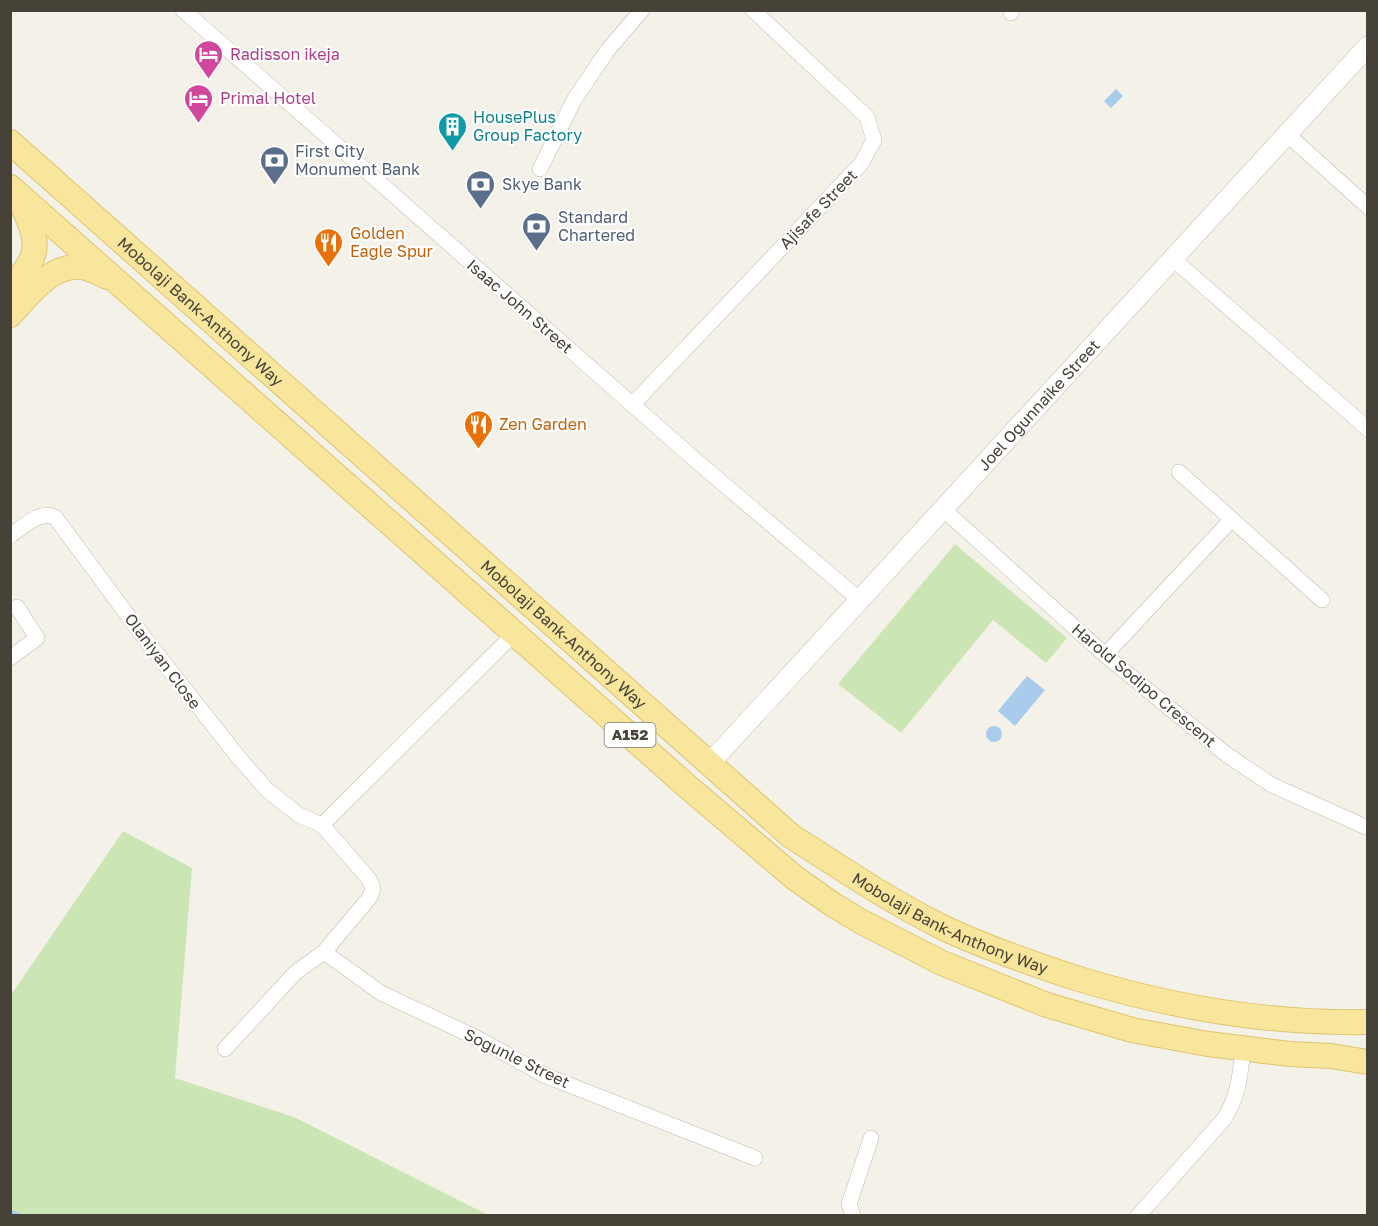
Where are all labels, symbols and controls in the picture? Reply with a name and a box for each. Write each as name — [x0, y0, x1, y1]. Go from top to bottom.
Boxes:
hotel icon: Radisson ikeja — [193, 38, 225, 80]
place label: Radisson ikeja — [230, 44, 340, 64]
hotel icon: Primal Hotel — [183, 82, 215, 124]
place label: Primal Hotel — [220, 88, 316, 108]
place label: HousePlus Group Factory — [473, 107, 582, 145]
building icon: HousePlus Group Factory — [436, 110, 468, 152]
place label: First City Monument Bank — [295, 141, 420, 179]
bank icon: First City Monument Bank — [258, 144, 290, 186]
street label: Ajisafe Street — [775, 165, 861, 253]
bank icon: Skye Bank — [465, 168, 497, 210]
place label: Skye Bank — [502, 174, 582, 194]
place label: Standard Chartered — [558, 207, 635, 245]
bank icon: Standard Chartered — [521, 210, 553, 252]
place label: Golden Eagle Spur — [350, 223, 433, 261]
restaurant icon: Golden Eagle Spur — [313, 226, 345, 268]
street label: Mobolaji Bank-Anthony Way — [114, 233, 288, 390]
street label: Isaac John Street — [463, 255, 577, 357]
street label: Joel Ogunnaike Street — [974, 335, 1104, 475]
restaurant icon: Zen Garden — [462, 408, 494, 450]
place label: Zen Garden — [499, 414, 587, 434]
street label: Mobolaji Bank-Anthony Way — [477, 555, 651, 713]
street label: Olaniyan Close — [120, 609, 206, 713]
street label: Harold Sodipo Crescent — [1068, 619, 1220, 751]
road number: A152 — [604, 723, 656, 747]
street label: Mobolaji Bank-Anthony Way — [849, 868, 1051, 978]
street label: Sogunle Street — [461, 1024, 573, 1092]

